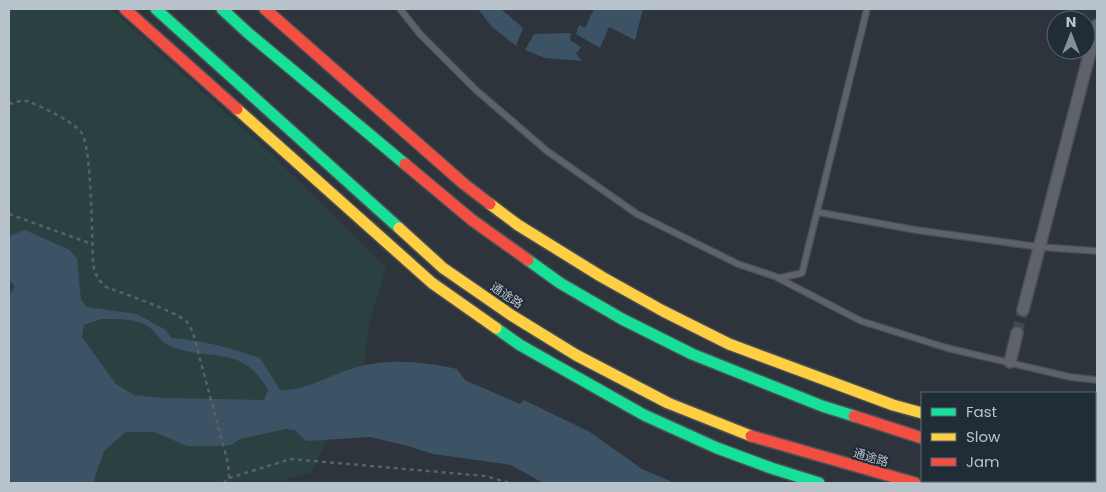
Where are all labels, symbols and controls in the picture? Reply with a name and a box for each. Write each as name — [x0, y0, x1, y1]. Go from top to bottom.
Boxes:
north arrow — [1046, 10, 1096, 60]
text: N — [1066, 12, 1076, 32]
street label: 通途路 — [487, 278, 527, 312]
legend — [921, 392, 1096, 482]
text: Fast — [966, 401, 997, 422]
text: Slow — [966, 426, 1001, 447]
street label: 通途路 — [851, 444, 891, 470]
text: Jam — [966, 451, 1000, 472]

